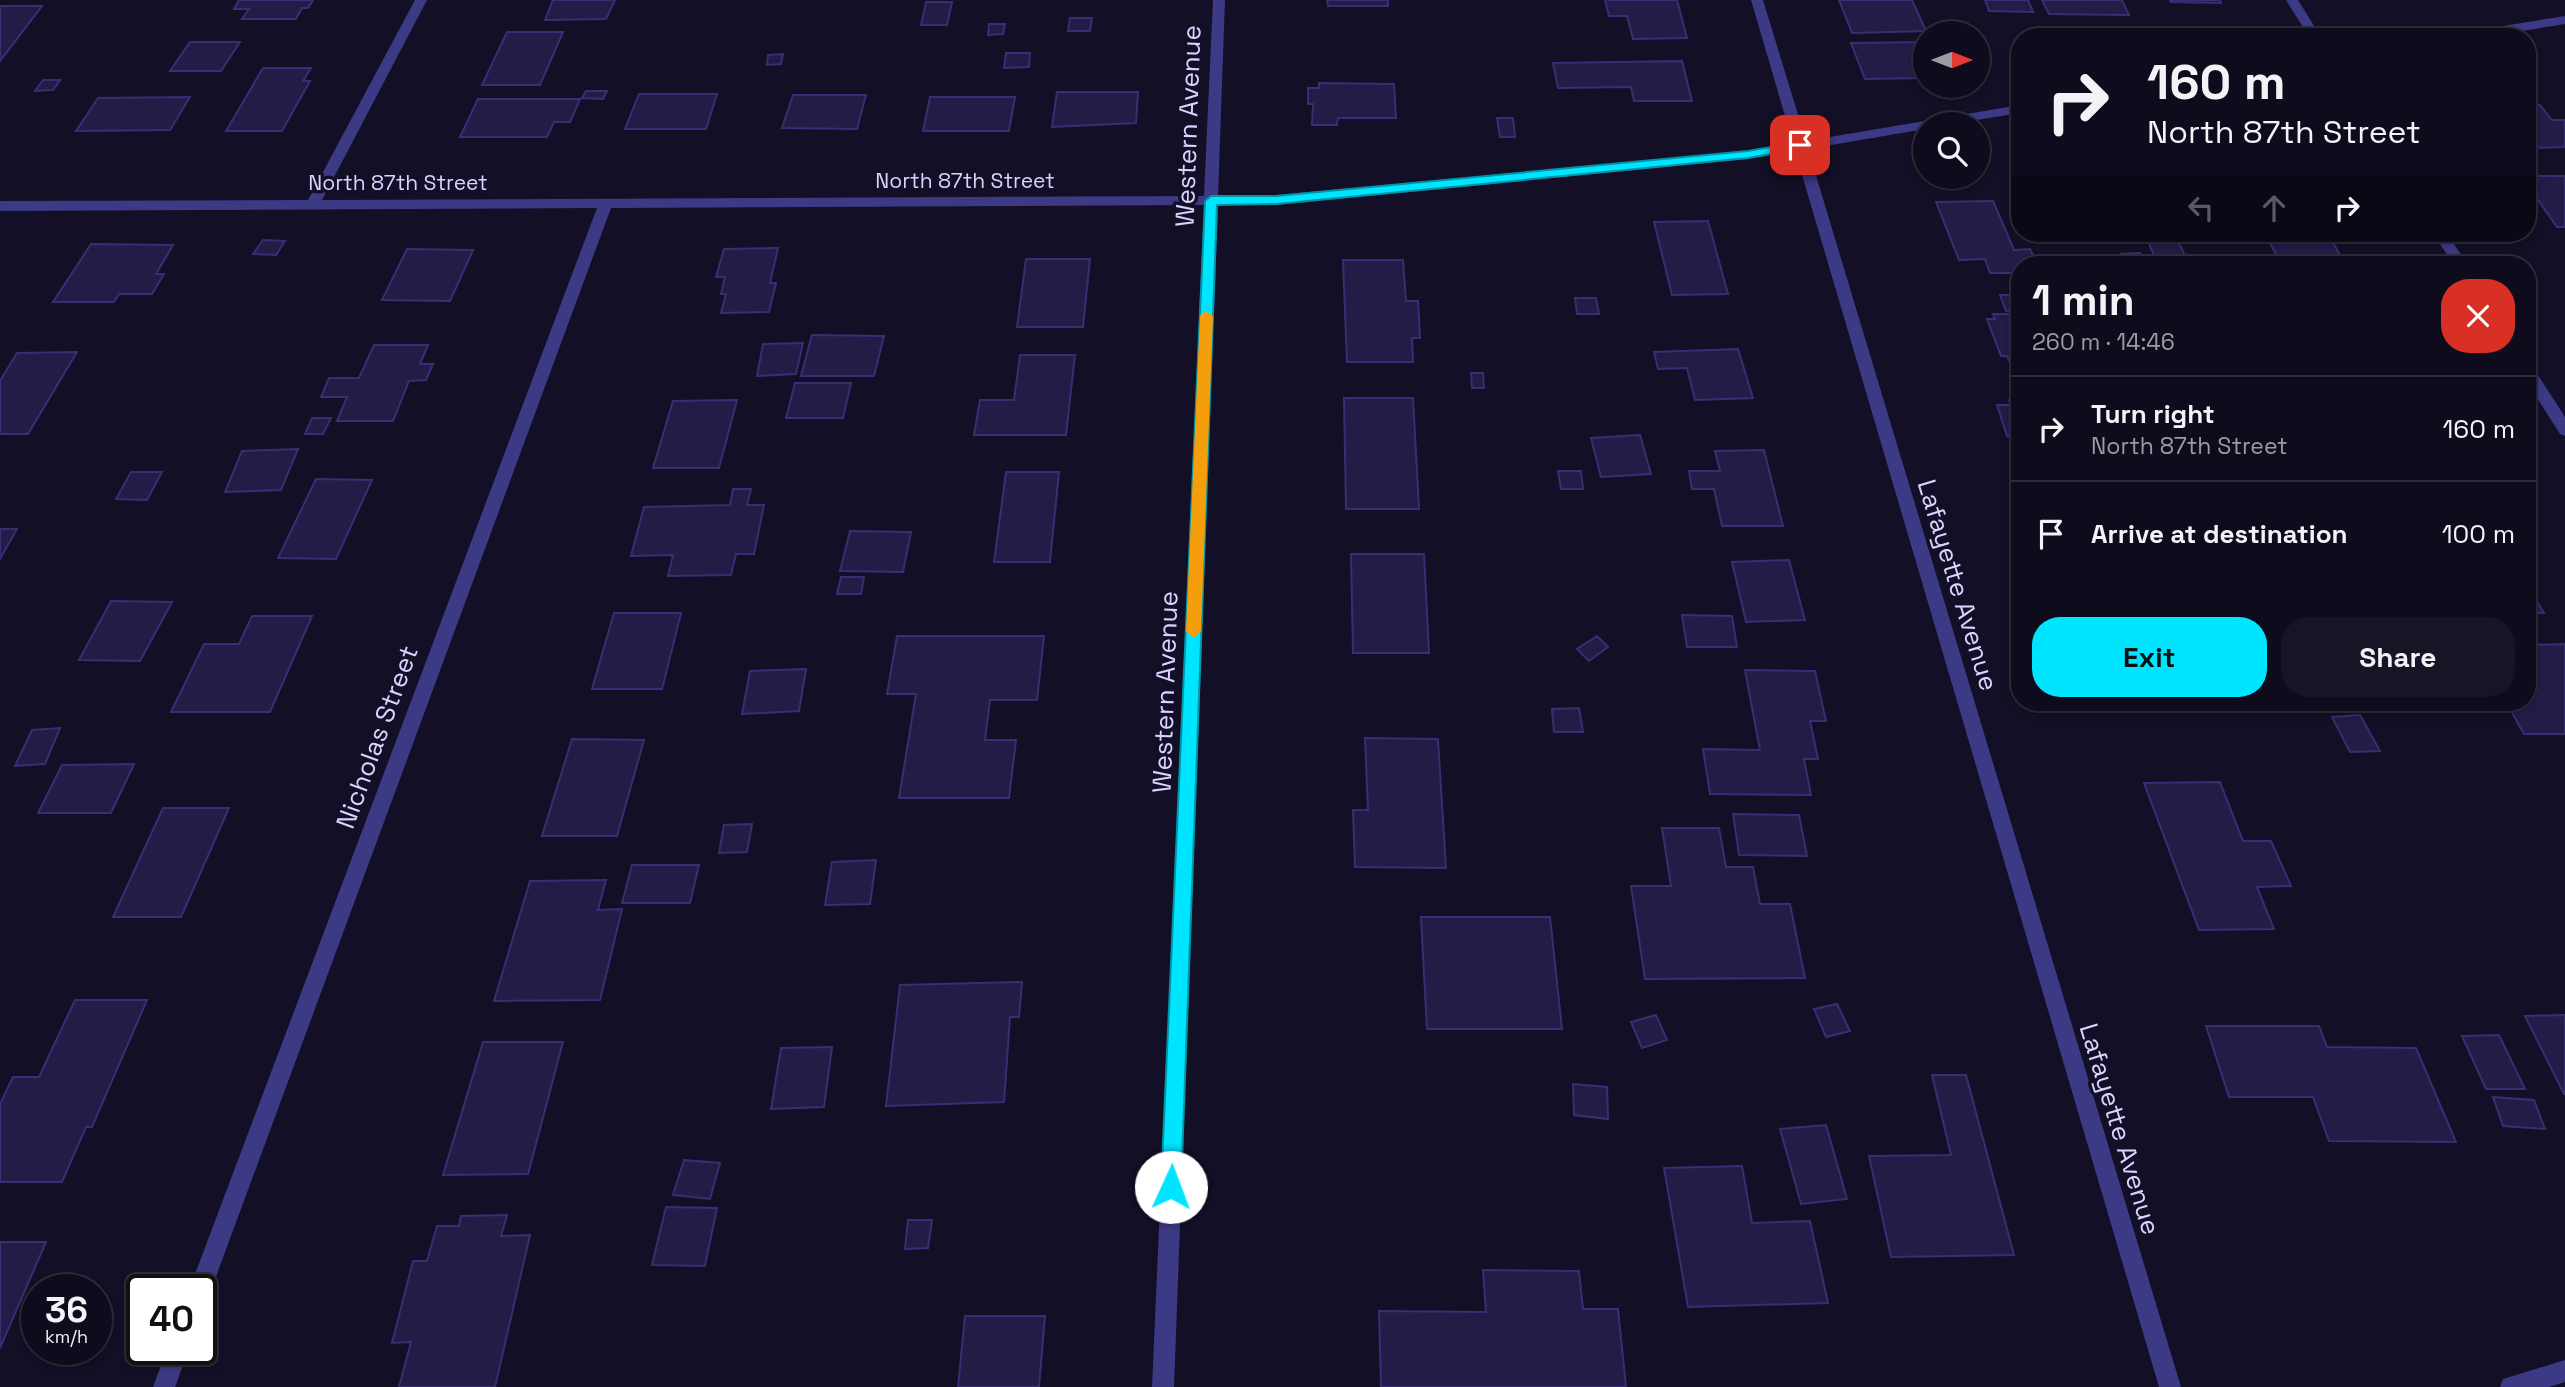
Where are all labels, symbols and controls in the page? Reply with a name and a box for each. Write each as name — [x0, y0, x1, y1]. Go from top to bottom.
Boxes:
north arrow — [1913, 21, 1990, 98]
map controls — [1913, 21, 1990, 189]
street label: Western Avenue — [1167, 24, 1209, 228]
text: 160 m — [2147, 51, 2285, 113]
icon: right — [2032, 56, 2123, 147]
button: search — [1913, 112, 1990, 189]
text: North 87th Street — [2147, 112, 2421, 152]
pin — [1770, 115, 1830, 175]
icon: arrive — [1781, 126, 1819, 164]
street label: North 87th Street — [875, 167, 1055, 194]
street label: North 87th Street — [308, 169, 488, 196]
icon: left — [2182, 189, 2220, 227]
icon: ahead — [2255, 189, 2293, 227]
icon: right — [2328, 189, 2366, 227]
text: 1 min — [2032, 274, 2135, 327]
button: close — [2441, 279, 2515, 353]
text: 260 m · 14:46 — [2032, 327, 2175, 357]
text: Turn right — [2091, 397, 2215, 431]
icon: right — [2032, 410, 2070, 448]
text: 160 m — [2443, 412, 2515, 446]
text: North 87th Street — [2091, 431, 2288, 461]
street label: Lafayette Avenue — [1910, 475, 2006, 695]
icon: arrive — [2032, 515, 2070, 553]
text: Arrive at destination — [2091, 517, 2348, 551]
text: 100 m — [2442, 517, 2515, 551]
street label: Western Avenue — [1144, 590, 1186, 794]
button: Exit — [2032, 617, 2267, 697]
button: Share — [2281, 617, 2515, 697]
street label: Nicholas Street — [328, 641, 426, 833]
street label: Lafayette Avenue — [2072, 1019, 2168, 1239]
position arrow — [1134, 1150, 1208, 1224]
speed limit sign: 40 — [126, 1274, 217, 1365]
text: 36 — [45, 1288, 88, 1332]
text: km/h — [45, 1325, 88, 1348]

